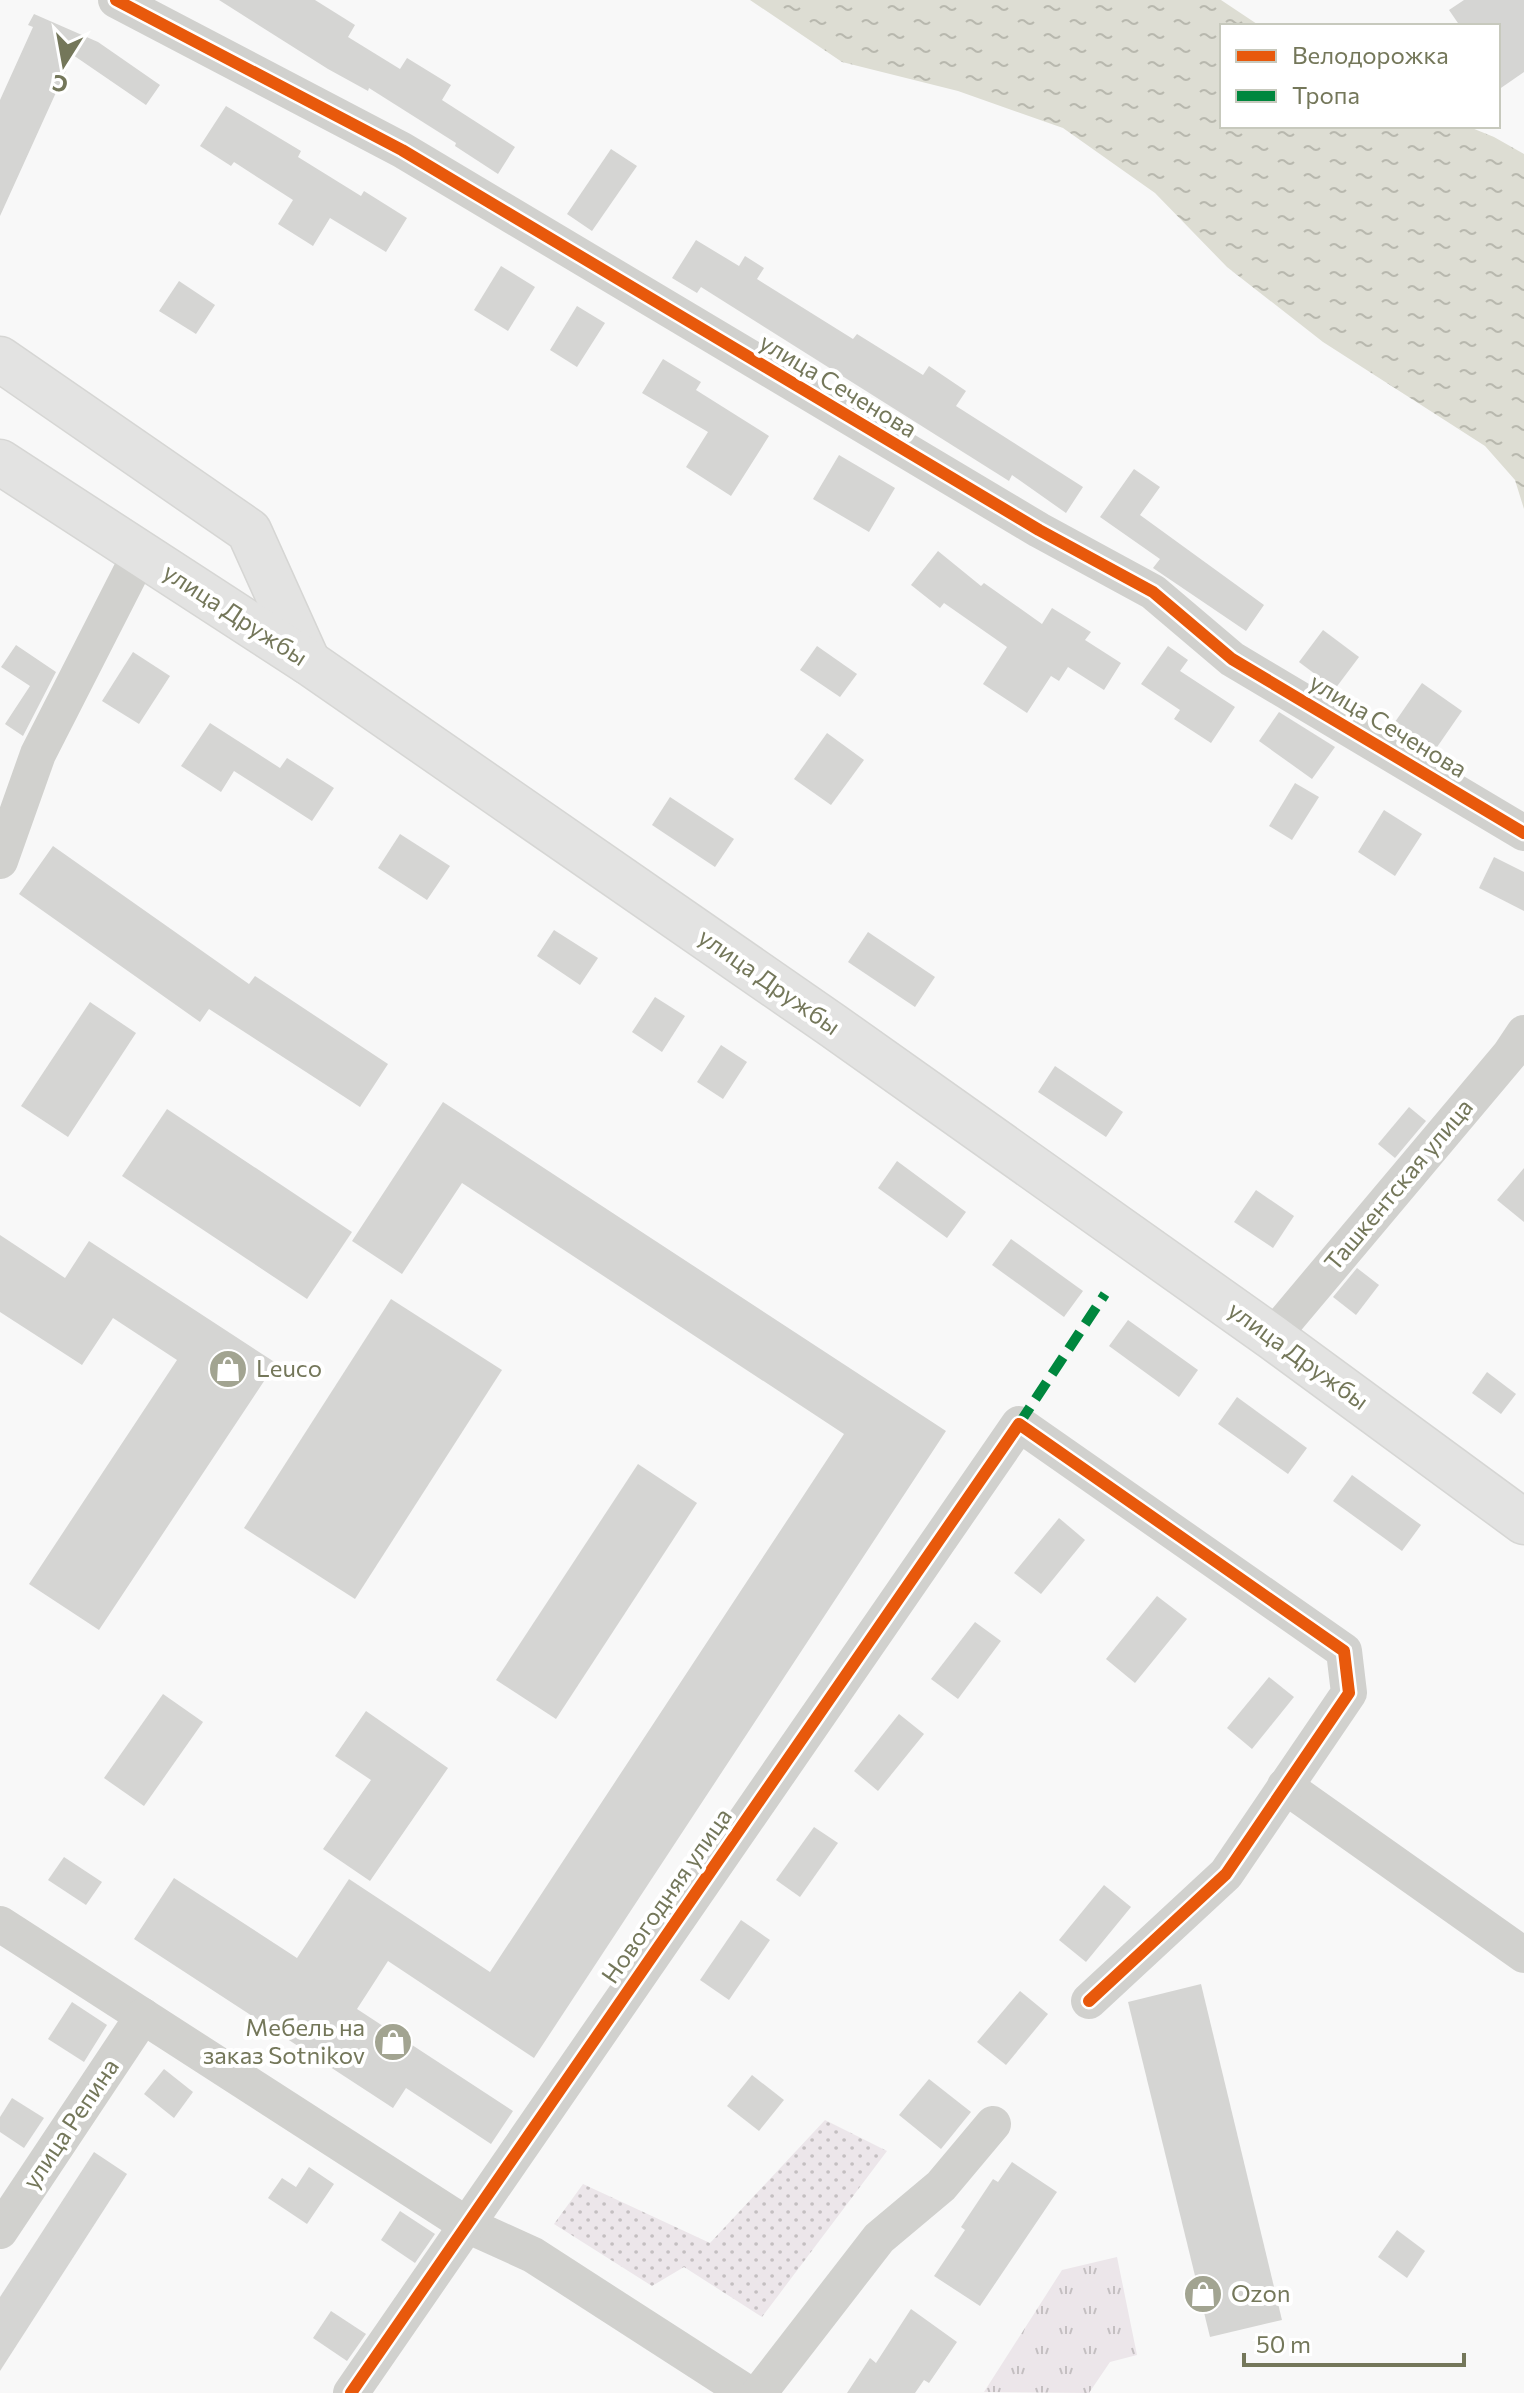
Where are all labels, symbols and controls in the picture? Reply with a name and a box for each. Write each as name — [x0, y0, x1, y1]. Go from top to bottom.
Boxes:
north arrow — [24, 24, 104, 104]
legend — [1220, 24, 1500, 128]
text: Велодорожка — [1292, 40, 1449, 69]
text: С — [50, 69, 70, 99]
text: Тропа — [1292, 80, 1360, 109]
street label: улица Сеченова — [755, 326, 923, 443]
street label: улица Дружбы — [158, 556, 313, 671]
street label: улица Сеченова — [1305, 666, 1473, 783]
street label: улица Дружбы — [693, 921, 846, 1040]
street label: Ташкентская улица — [1318, 1092, 1478, 1276]
street label: улица Дружбы — [1223, 1294, 1375, 1415]
shop icon: Leuco — [207, 1348, 249, 1390]
place label: Leuco — [256, 1353, 322, 1382]
street label: Новогодняя улица — [594, 1802, 737, 1988]
place label: Мебель на заказ Sotnikov — [203, 2012, 365, 2069]
shop icon: Мебель на заказ Sotnikov — [372, 2021, 414, 2063]
street label: улица Репина — [15, 2052, 124, 2194]
shop icon: Ozon — [1182, 2273, 1224, 2315]
place label: Ozon — [1231, 2278, 1291, 2307]
scale bar — [1244, 2317, 1464, 2367]
text: 50 m — [1256, 2329, 1311, 2358]

